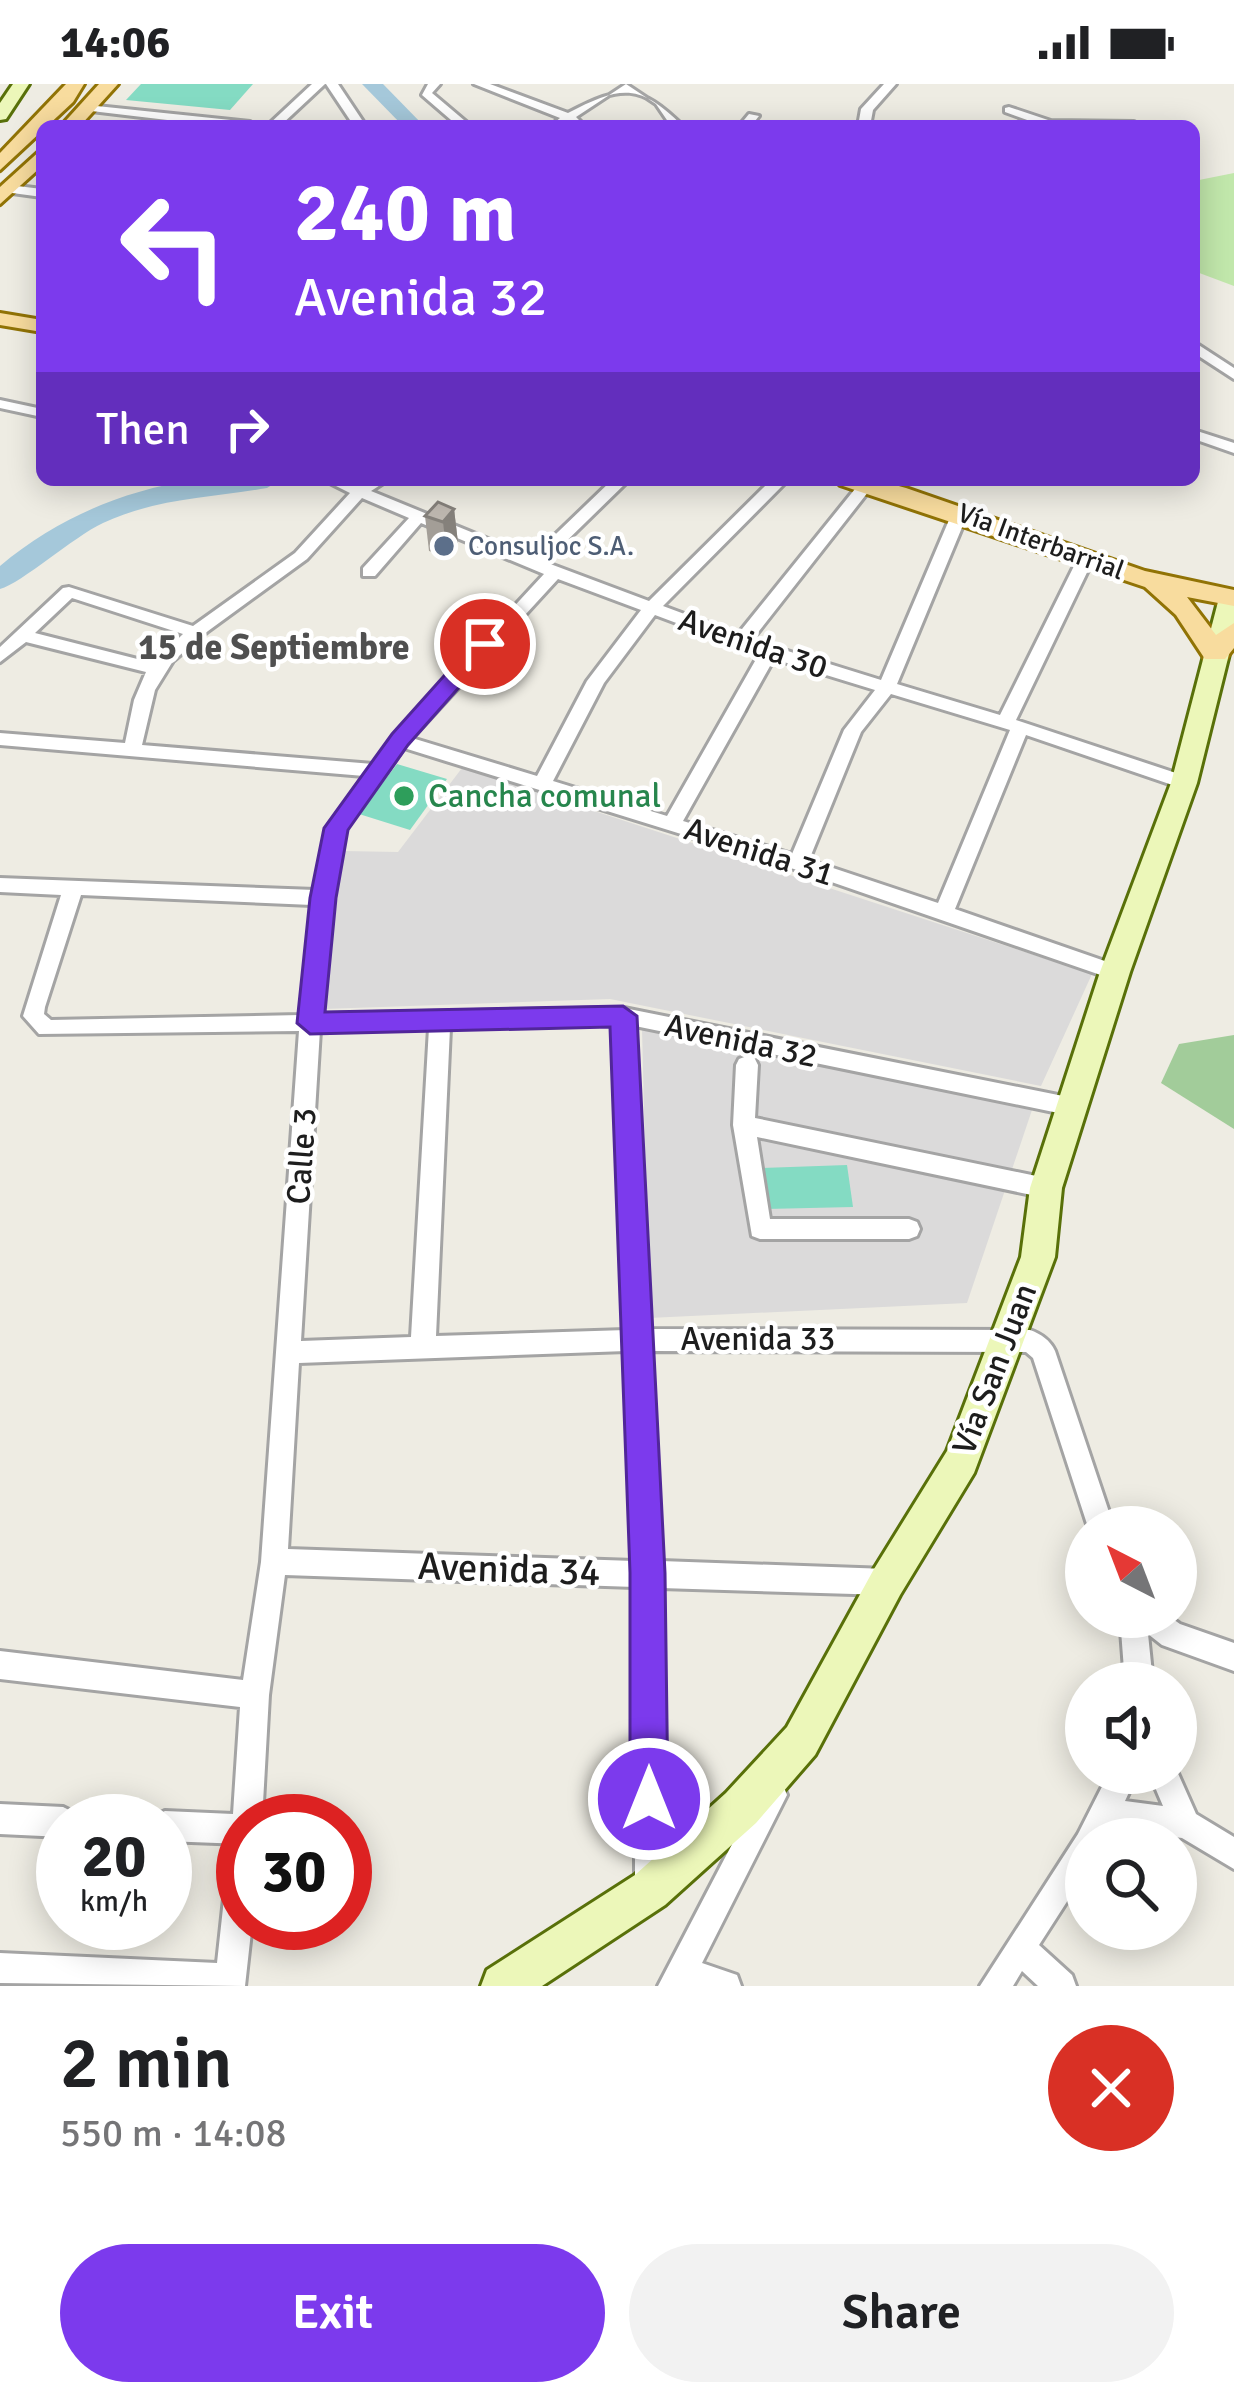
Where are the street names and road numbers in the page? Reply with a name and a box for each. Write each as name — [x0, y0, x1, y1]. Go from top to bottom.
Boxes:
street label: Vía Interbarrial — [953, 497, 1129, 587]
street label: Avenida 30 — [673, 599, 833, 689]
street label: Avenida 31 — [679, 809, 839, 895]
street label: Avenida 32 — [661, 1005, 821, 1077]
street label: Calle 3 — [278, 1106, 326, 1206]
street label: Vía San Juan — [944, 1278, 1046, 1460]
street label: Avenida 33 — [681, 1319, 835, 1360]
street label: Avenida 34 — [417, 1542, 601, 1596]

